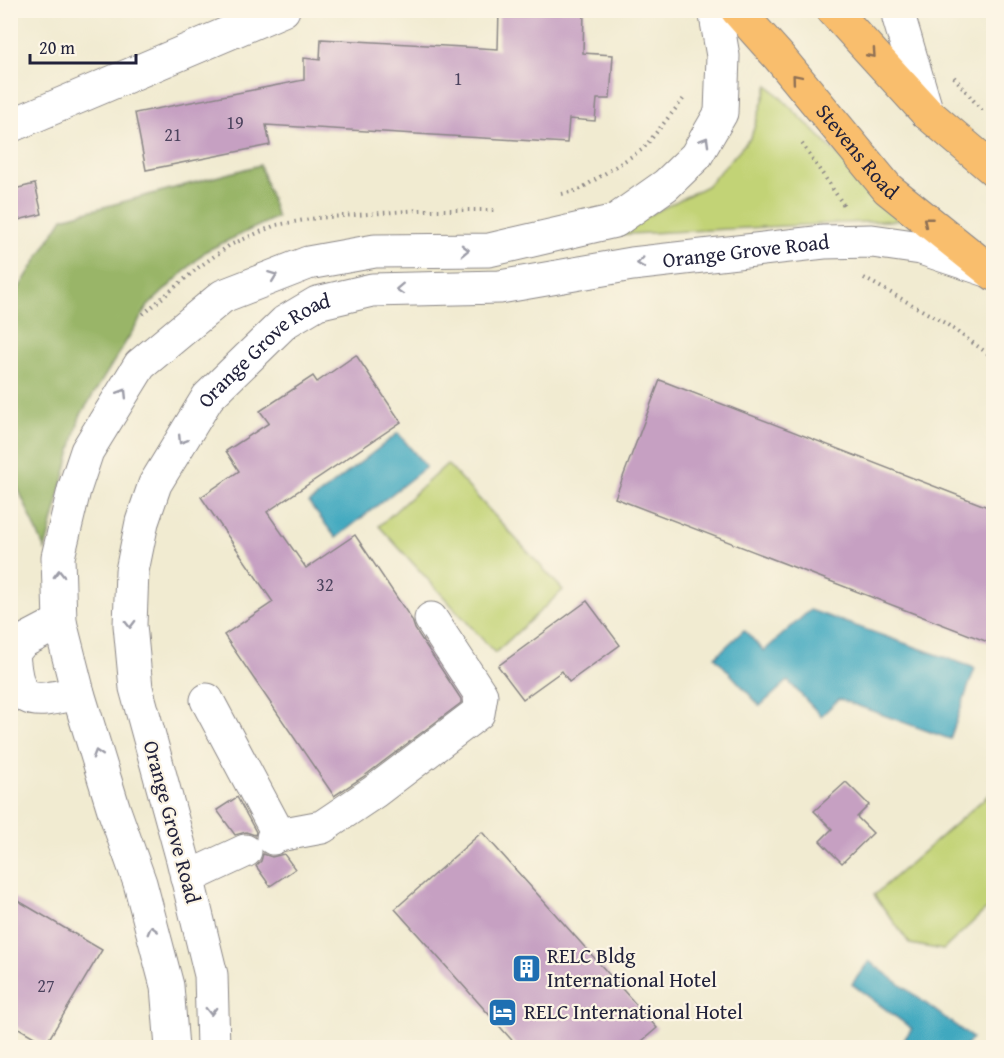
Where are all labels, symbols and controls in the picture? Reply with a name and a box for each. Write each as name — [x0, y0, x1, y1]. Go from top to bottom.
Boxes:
scale bar — [30, 27, 136, 65]
text: 20 m — [39, 34, 75, 61]
one-way arrow — [865, 46, 876, 57]
house number: 1 — [454, 65, 462, 92]
one-way arrow — [793, 74, 804, 85]
street label: Stevens Road — [809, 97, 906, 207]
house number: 19 — [226, 109, 244, 136]
house number: 21 — [164, 121, 182, 148]
one-way arrow — [698, 137, 709, 147]
one-way arrow — [923, 217, 934, 228]
street label: Orange Grove Road — [661, 225, 832, 275]
one-way arrow — [460, 244, 469, 257]
one-way arrow — [636, 256, 645, 269]
one-way arrow — [268, 271, 278, 284]
one-way arrow — [395, 283, 404, 295]
street label: Orange Grove Road — [189, 284, 334, 413]
one-way arrow — [115, 389, 127, 399]
one-way arrow — [177, 434, 189, 444]
one-way arrow — [52, 570, 65, 579]
house number: 32 — [316, 571, 334, 598]
one-way arrow — [124, 620, 137, 629]
street label: Orange Grove Road — [136, 737, 209, 907]
one-way arrow — [92, 749, 104, 760]
one-way arrow — [147, 925, 159, 935]
place label: RELC Bldg International Hotel — [547, 940, 717, 995]
building icon: RELC Bldg International Hotel — [510, 952, 542, 984]
house number: 27 — [37, 972, 55, 999]
hotel icon: RELC International Hotel — [487, 996, 519, 1028]
place label: RELC International Hotel — [524, 996, 743, 1027]
one-way arrow — [205, 1007, 217, 1016]

